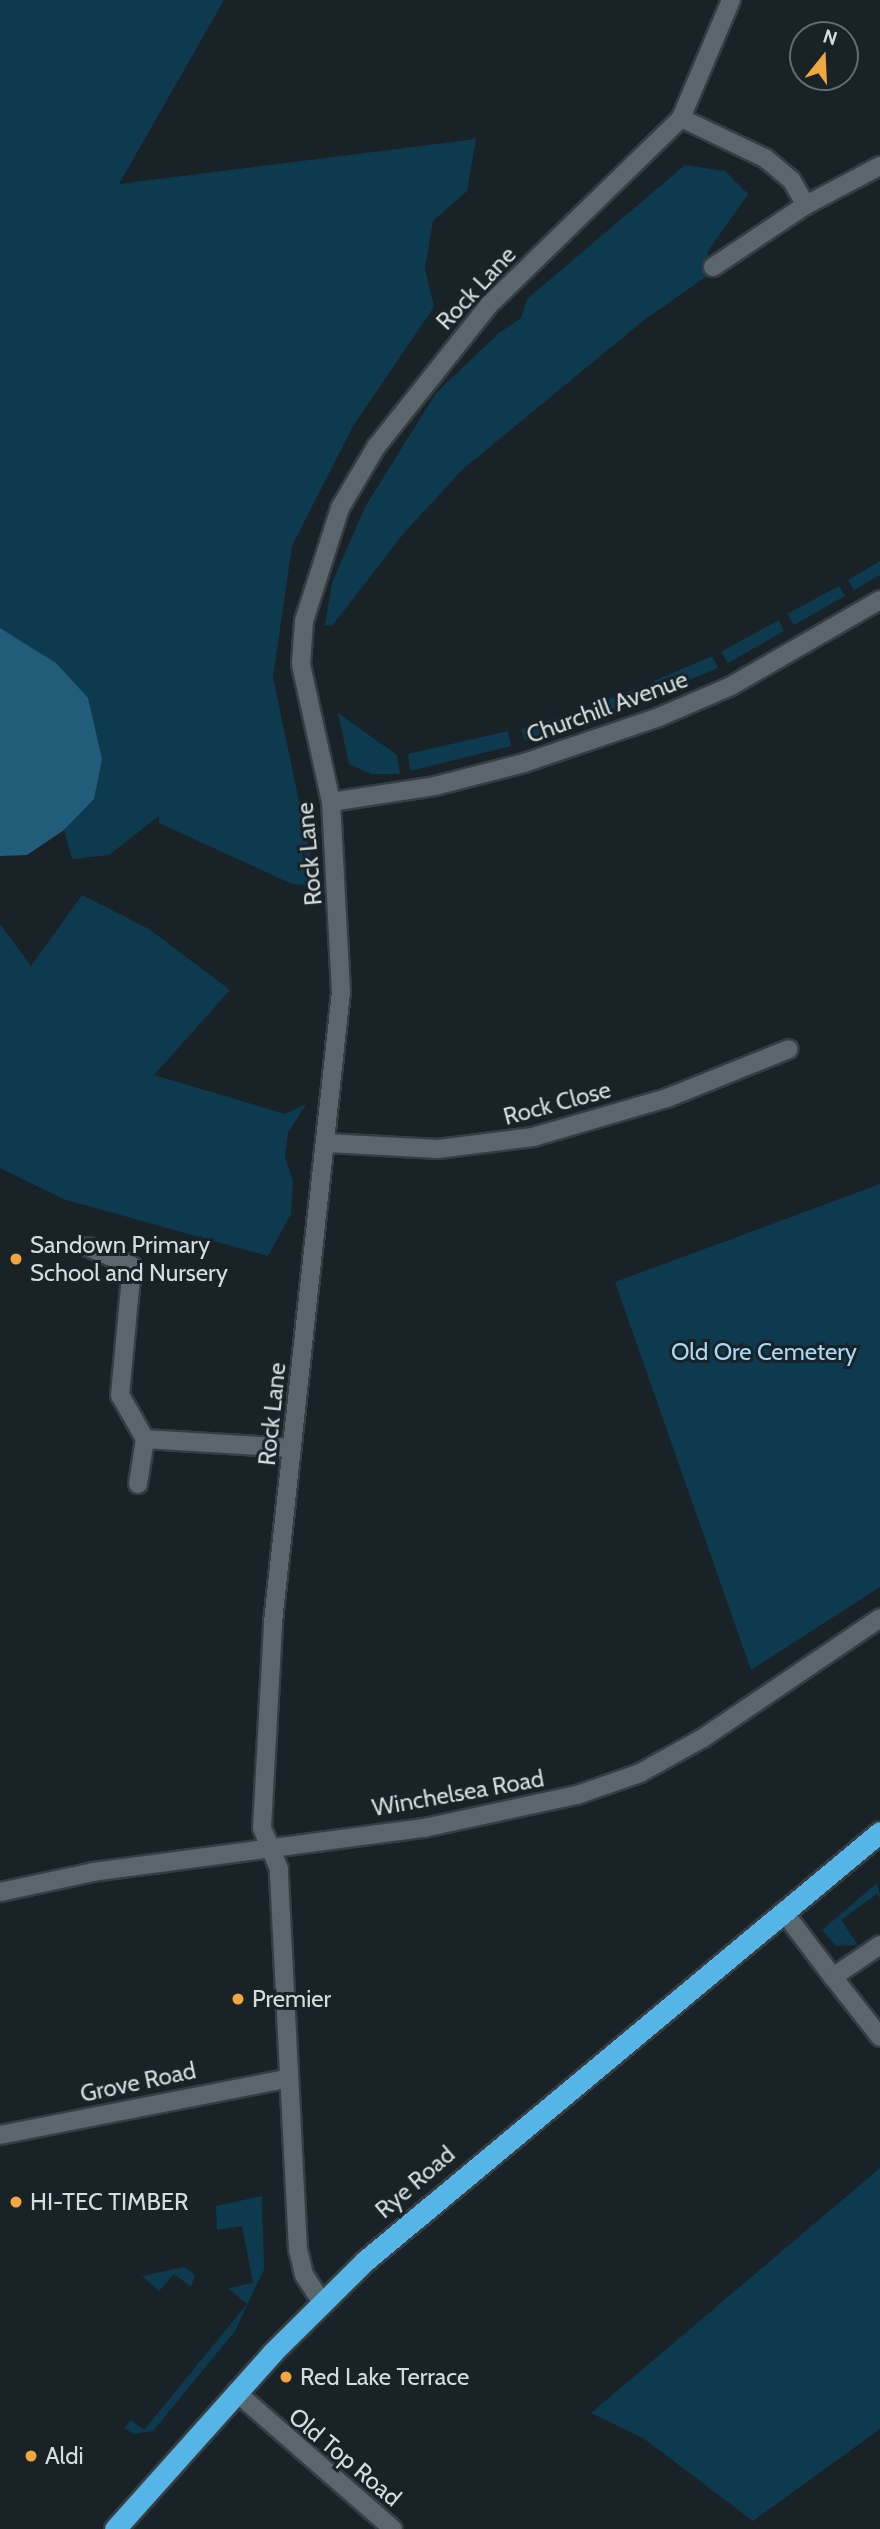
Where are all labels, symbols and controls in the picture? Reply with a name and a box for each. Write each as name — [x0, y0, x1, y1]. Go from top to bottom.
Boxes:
north arrow — [789, 21, 859, 91]
text: N — [820, 24, 840, 50]
street label: Rock Lane — [430, 240, 522, 336]
street label: Churchill Avenue — [522, 664, 692, 750]
street label: Rock Lane — [290, 801, 328, 907]
street label: Rock Close — [500, 1075, 614, 1131]
place label: Sandown Primary School and Nursery — [30, 1231, 228, 1287]
marker: Sandown Primary School and Nursery — [8, 1251, 24, 1267]
park label: Old Ore Cemetery — [671, 1338, 857, 1366]
street label: Rock Lane — [252, 1361, 292, 1467]
street label: Winchelsea Road — [370, 1764, 546, 1822]
place label: Premier — [252, 1985, 331, 2013]
marker: Premier — [230, 1991, 246, 2007]
street label: Grove Road — [78, 2056, 198, 2108]
street label: Rye Road — [369, 2140, 461, 2224]
place label: HI-TEC TIMBER — [30, 2188, 189, 2216]
marker: HI-TEC TIMBER — [8, 2194, 24, 2210]
place label: Red Lake Terrace — [300, 2363, 469, 2391]
marker: Red Lake Terrace — [278, 2369, 294, 2385]
street label: Old Top Road — [283, 2402, 407, 2512]
place label: Aldi — [45, 2442, 84, 2470]
marker: Aldi — [23, 2448, 39, 2464]

